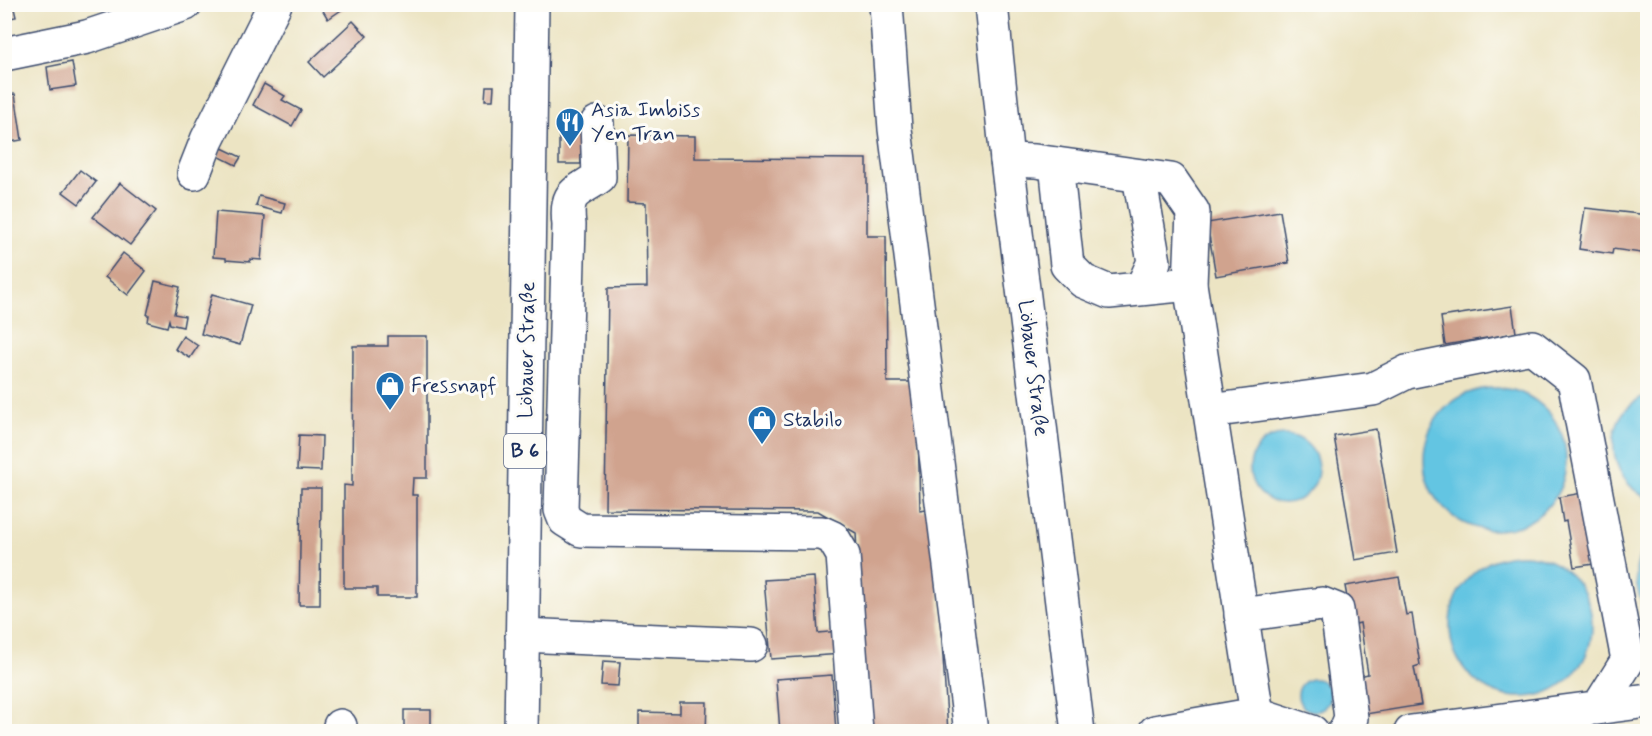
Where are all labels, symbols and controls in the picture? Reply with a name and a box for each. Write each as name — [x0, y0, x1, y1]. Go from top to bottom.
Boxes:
place label: Asia Imbiss Yen Tran — [591, 96, 700, 148]
restaurant icon: Asia Imbiss Yen Tran — [554, 106, 586, 148]
street label: Löbauer Straße — [512, 281, 542, 419]
street label: Löbauer Straße — [1011, 298, 1055, 438]
shop icon: Fressnapf — [374, 370, 406, 412]
place label: Fressnapf — [411, 372, 497, 400]
shop icon: Stabilo — [746, 404, 778, 446]
place label: Stabilo — [783, 406, 842, 434]
road number: B 6 — [504, 434, 546, 468]

